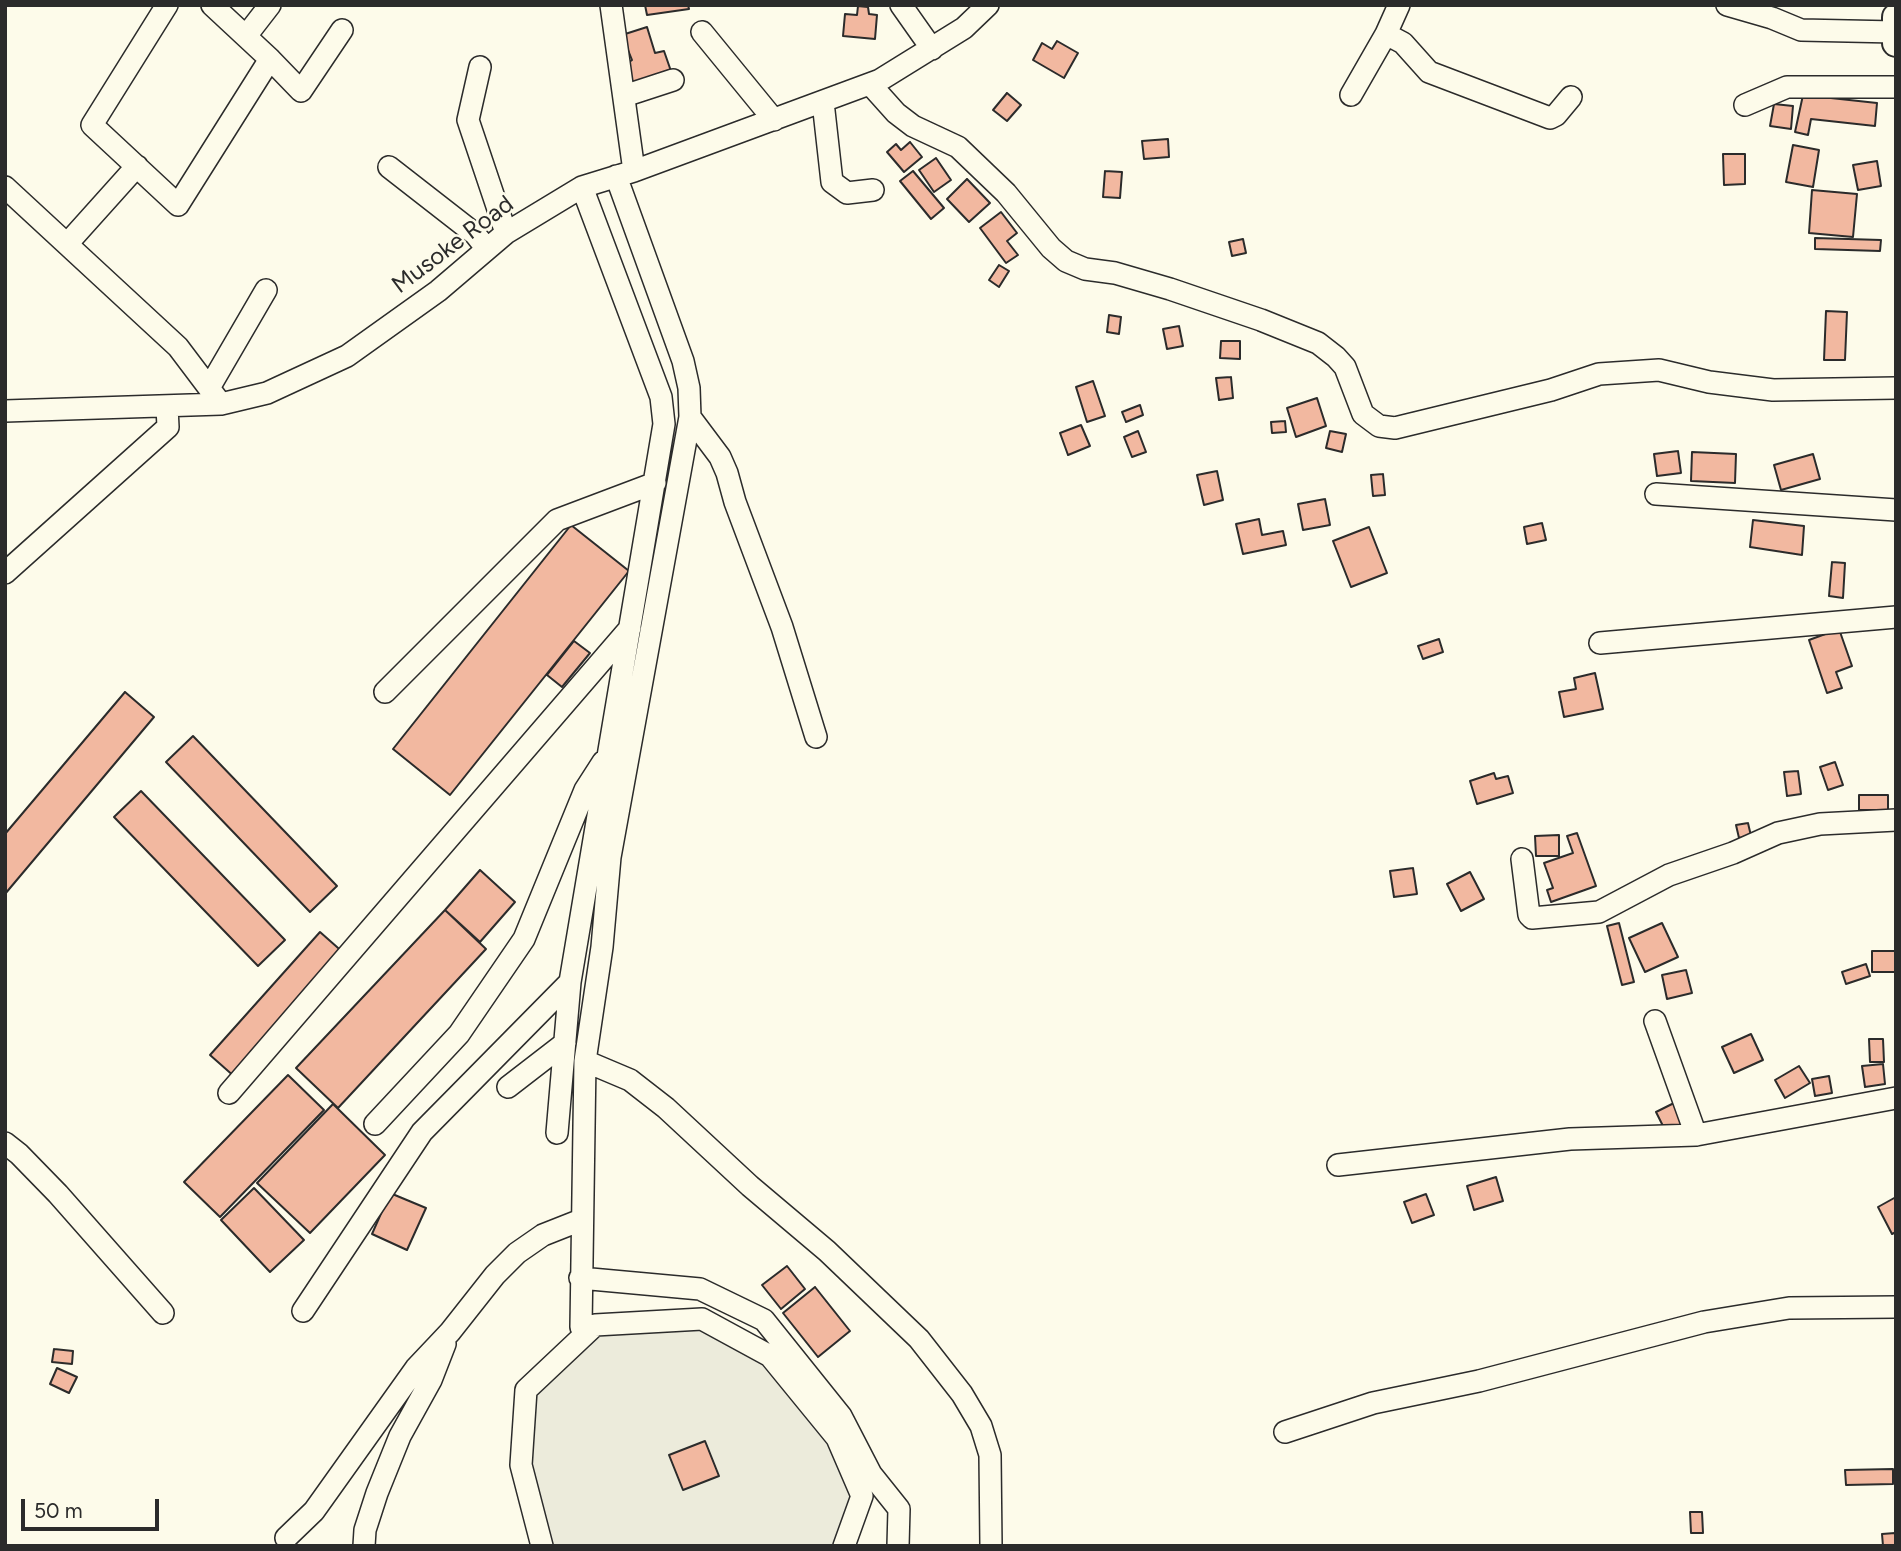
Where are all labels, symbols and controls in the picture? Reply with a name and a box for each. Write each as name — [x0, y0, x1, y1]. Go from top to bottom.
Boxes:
street label: Musoke Road — [387, 190, 519, 300]
scale bar — [24, 1484, 163, 1528]
text: 50 m — [34, 1498, 83, 1523]

